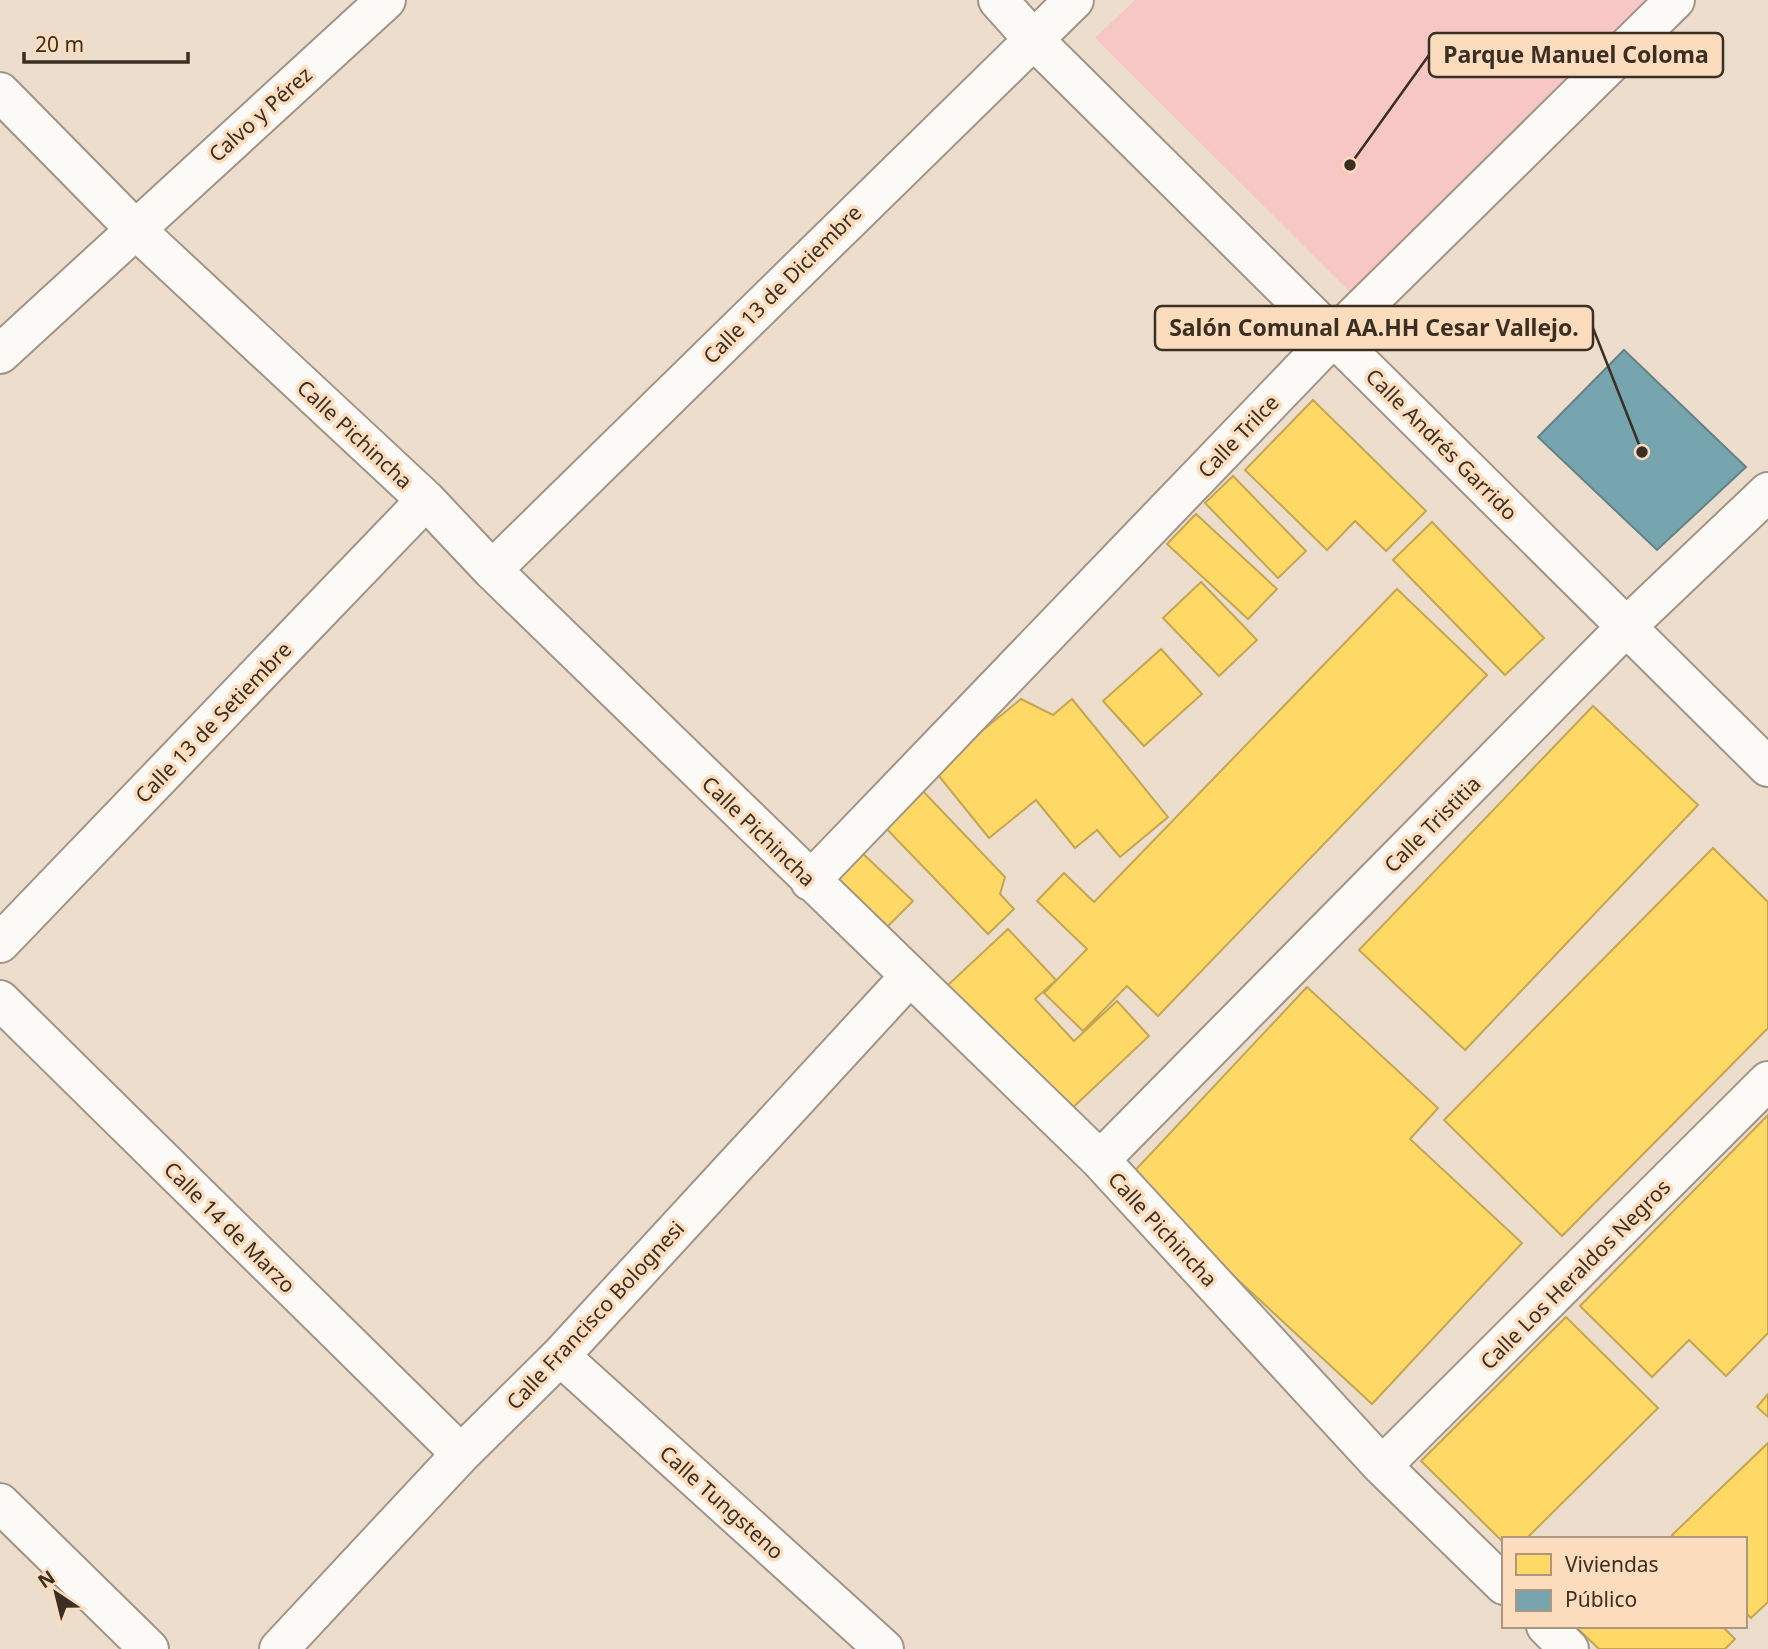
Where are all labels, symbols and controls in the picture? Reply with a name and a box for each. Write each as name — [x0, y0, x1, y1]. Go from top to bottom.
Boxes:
scale bar — [24, 21, 189, 65]
text: 20 m — [35, 30, 84, 58]
callout: Parque Manuel Coloma — [1429, 33, 1723, 77]
text: Parque Manuel Coloma — [1443, 38, 1709, 70]
street label: Calvo y Pérez — [202, 60, 318, 168]
street label: Calle 13 de Diciembre — [697, 199, 867, 369]
callout: Salón Comunal AA.HH Cesar Vallejo. — [1155, 306, 1593, 350]
text: Salón Comunal AA.HH Cesar Vallejo. — [1169, 311, 1579, 343]
street label: Calle Andrés Garrido — [1360, 362, 1524, 526]
street label: Calle Pichincha — [291, 373, 419, 495]
street label: Calle Trilce — [1191, 388, 1285, 484]
street label: Calle 13 de Setiembre — [129, 635, 297, 809]
street label: Calle Pichincha — [696, 770, 822, 892]
street label: Calle Tristitia — [1378, 770, 1486, 878]
street label: Calle 14 de Marzo — [158, 1155, 302, 1299]
street label: Calle Pichincha — [1102, 1165, 1224, 1293]
street label: Calle Los Heraldos Negros — [1474, 1173, 1676, 1375]
street label: Calle Francisco Bolognesi — [500, 1215, 690, 1415]
street label: Calle Tungsteno — [654, 1439, 790, 1565]
legend — [1502, 1537, 1747, 1628]
text: Viviendas — [1565, 1550, 1659, 1578]
north arrow — [21, 1558, 91, 1628]
text: N — [32, 1564, 60, 1594]
text: Público — [1565, 1585, 1637, 1613]

